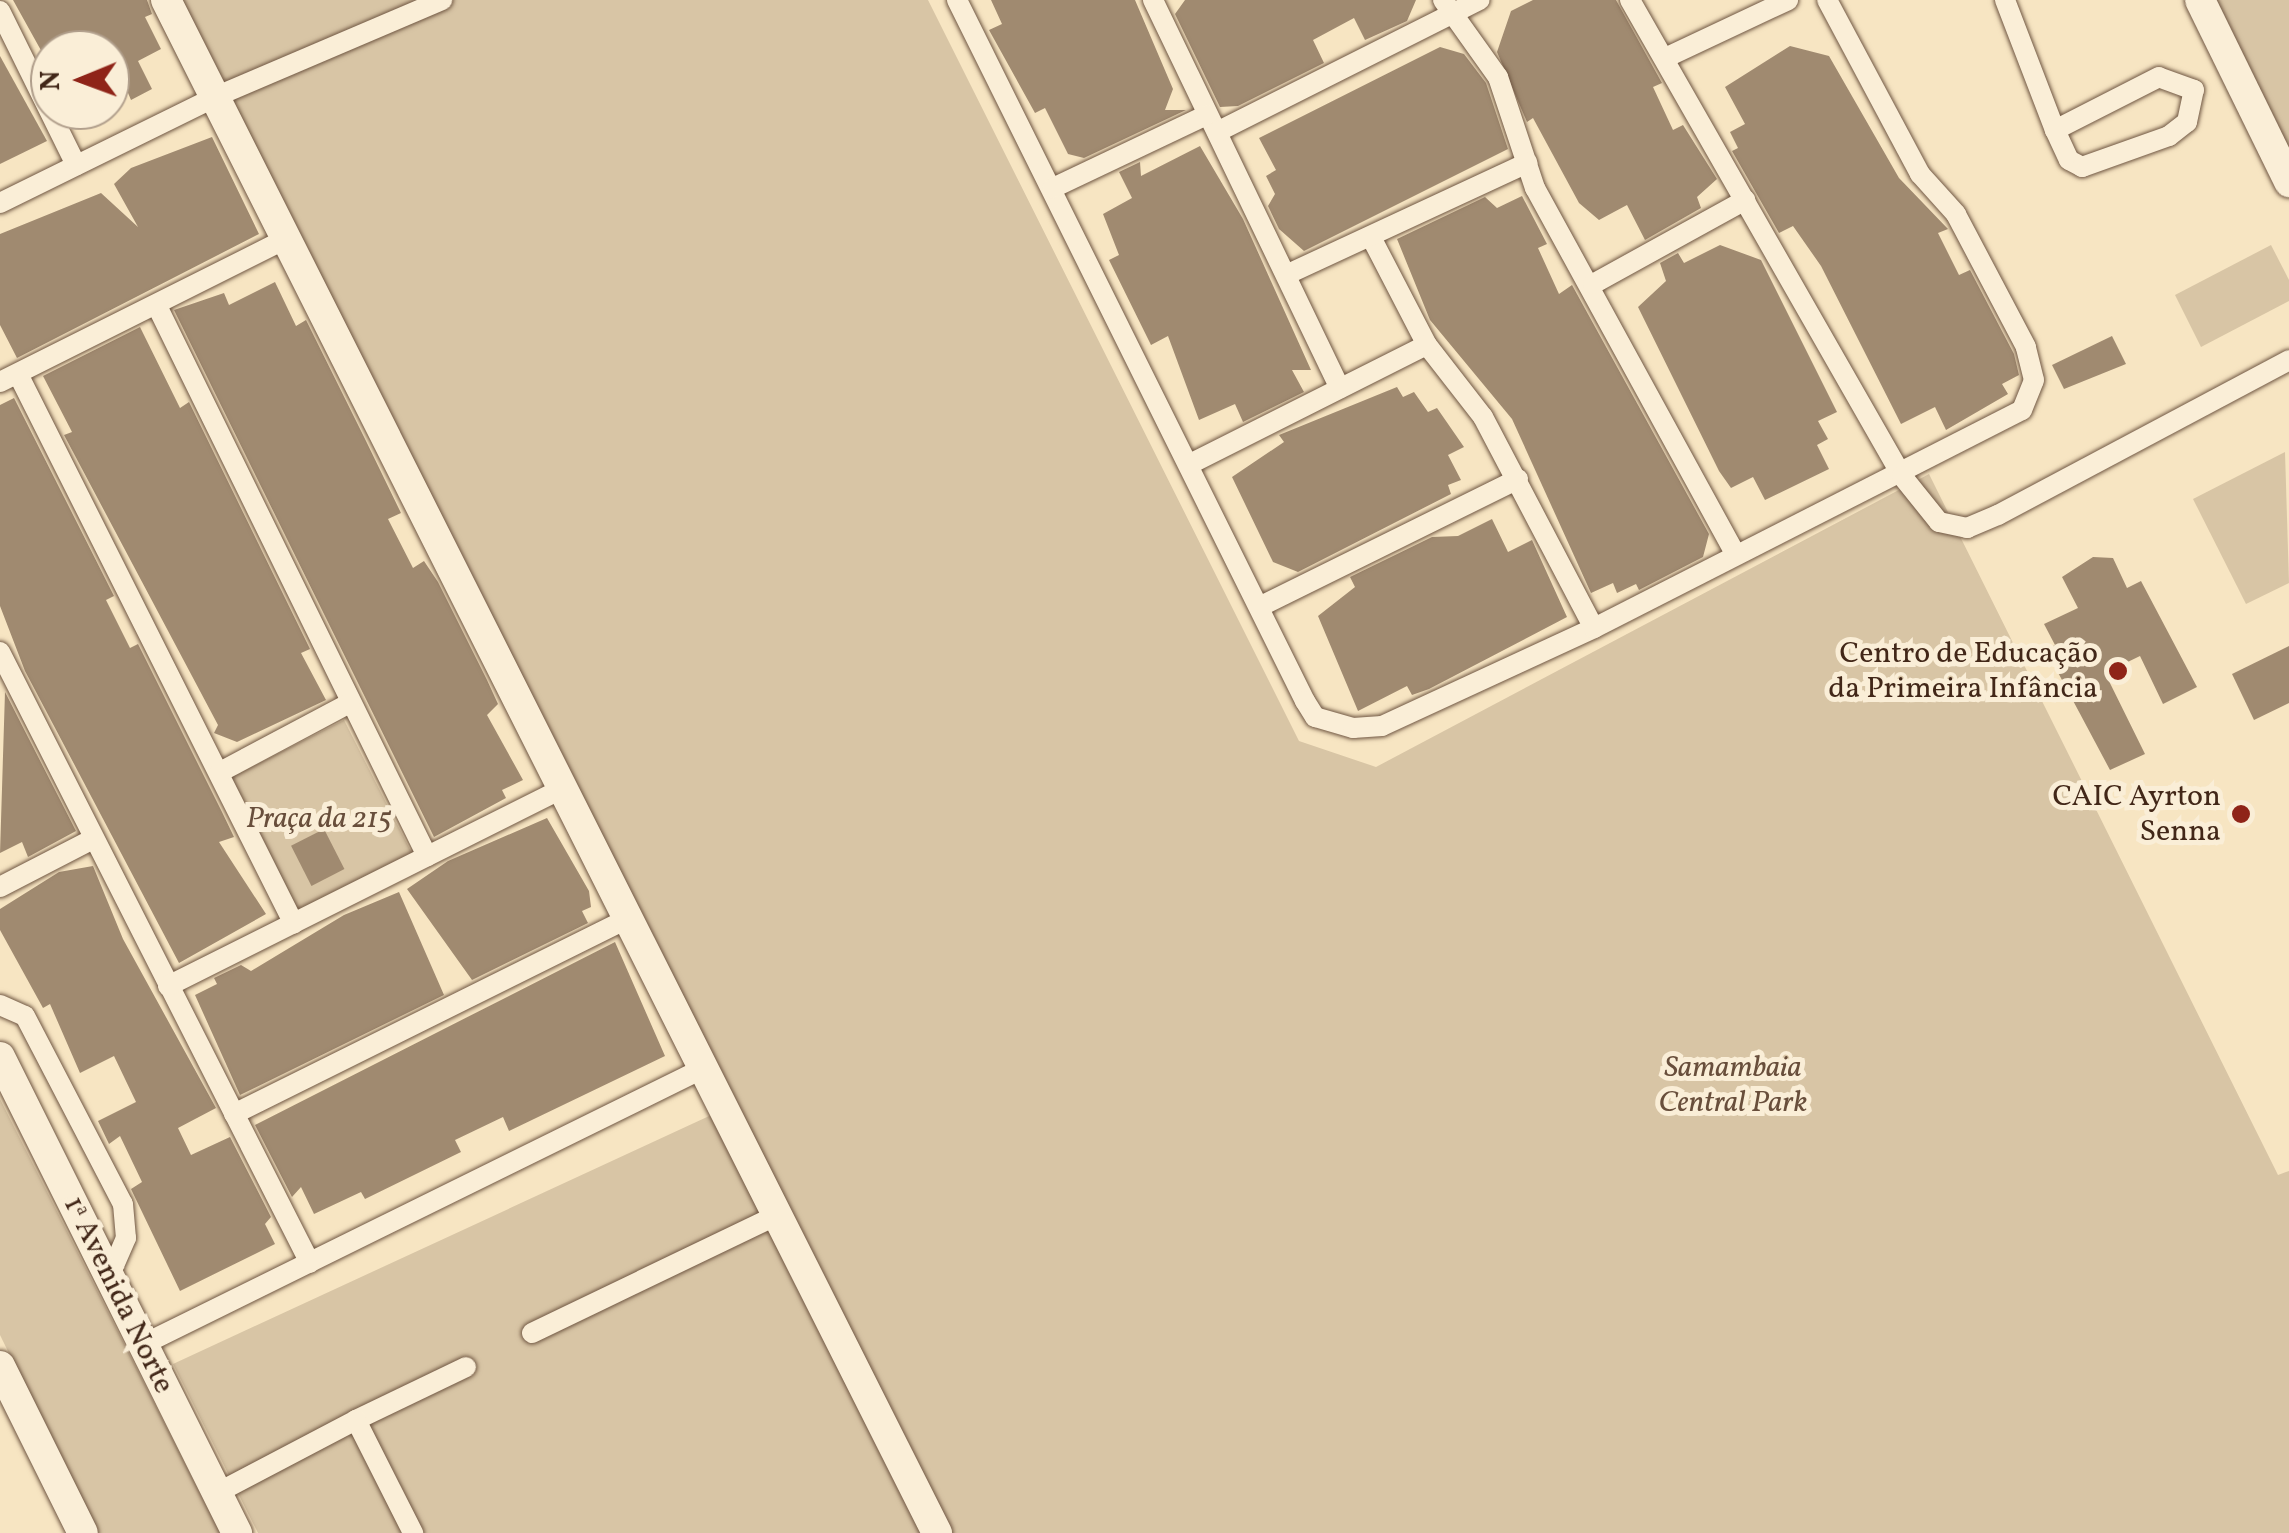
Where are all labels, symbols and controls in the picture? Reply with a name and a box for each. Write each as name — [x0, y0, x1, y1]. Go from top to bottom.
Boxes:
north arrow — [30, 30, 130, 130]
text: N — [32, 70, 71, 91]
place label: Centro de Educação da Primeira Infância — [1828, 636, 2098, 706]
marker: Centro de Educação da Primeira Infância — [2107, 660, 2129, 682]
place label: CAIC Ayrton Senna — [2052, 779, 2221, 850]
park label: Praça da 215 — [246, 801, 392, 837]
marker: CAIC Ayrton Senna — [2230, 803, 2252, 825]
park label: Samambaia Central Park — [1659, 1050, 1807, 1120]
street label: 1ᵃ Avenida Norte — [55, 1191, 181, 1399]

